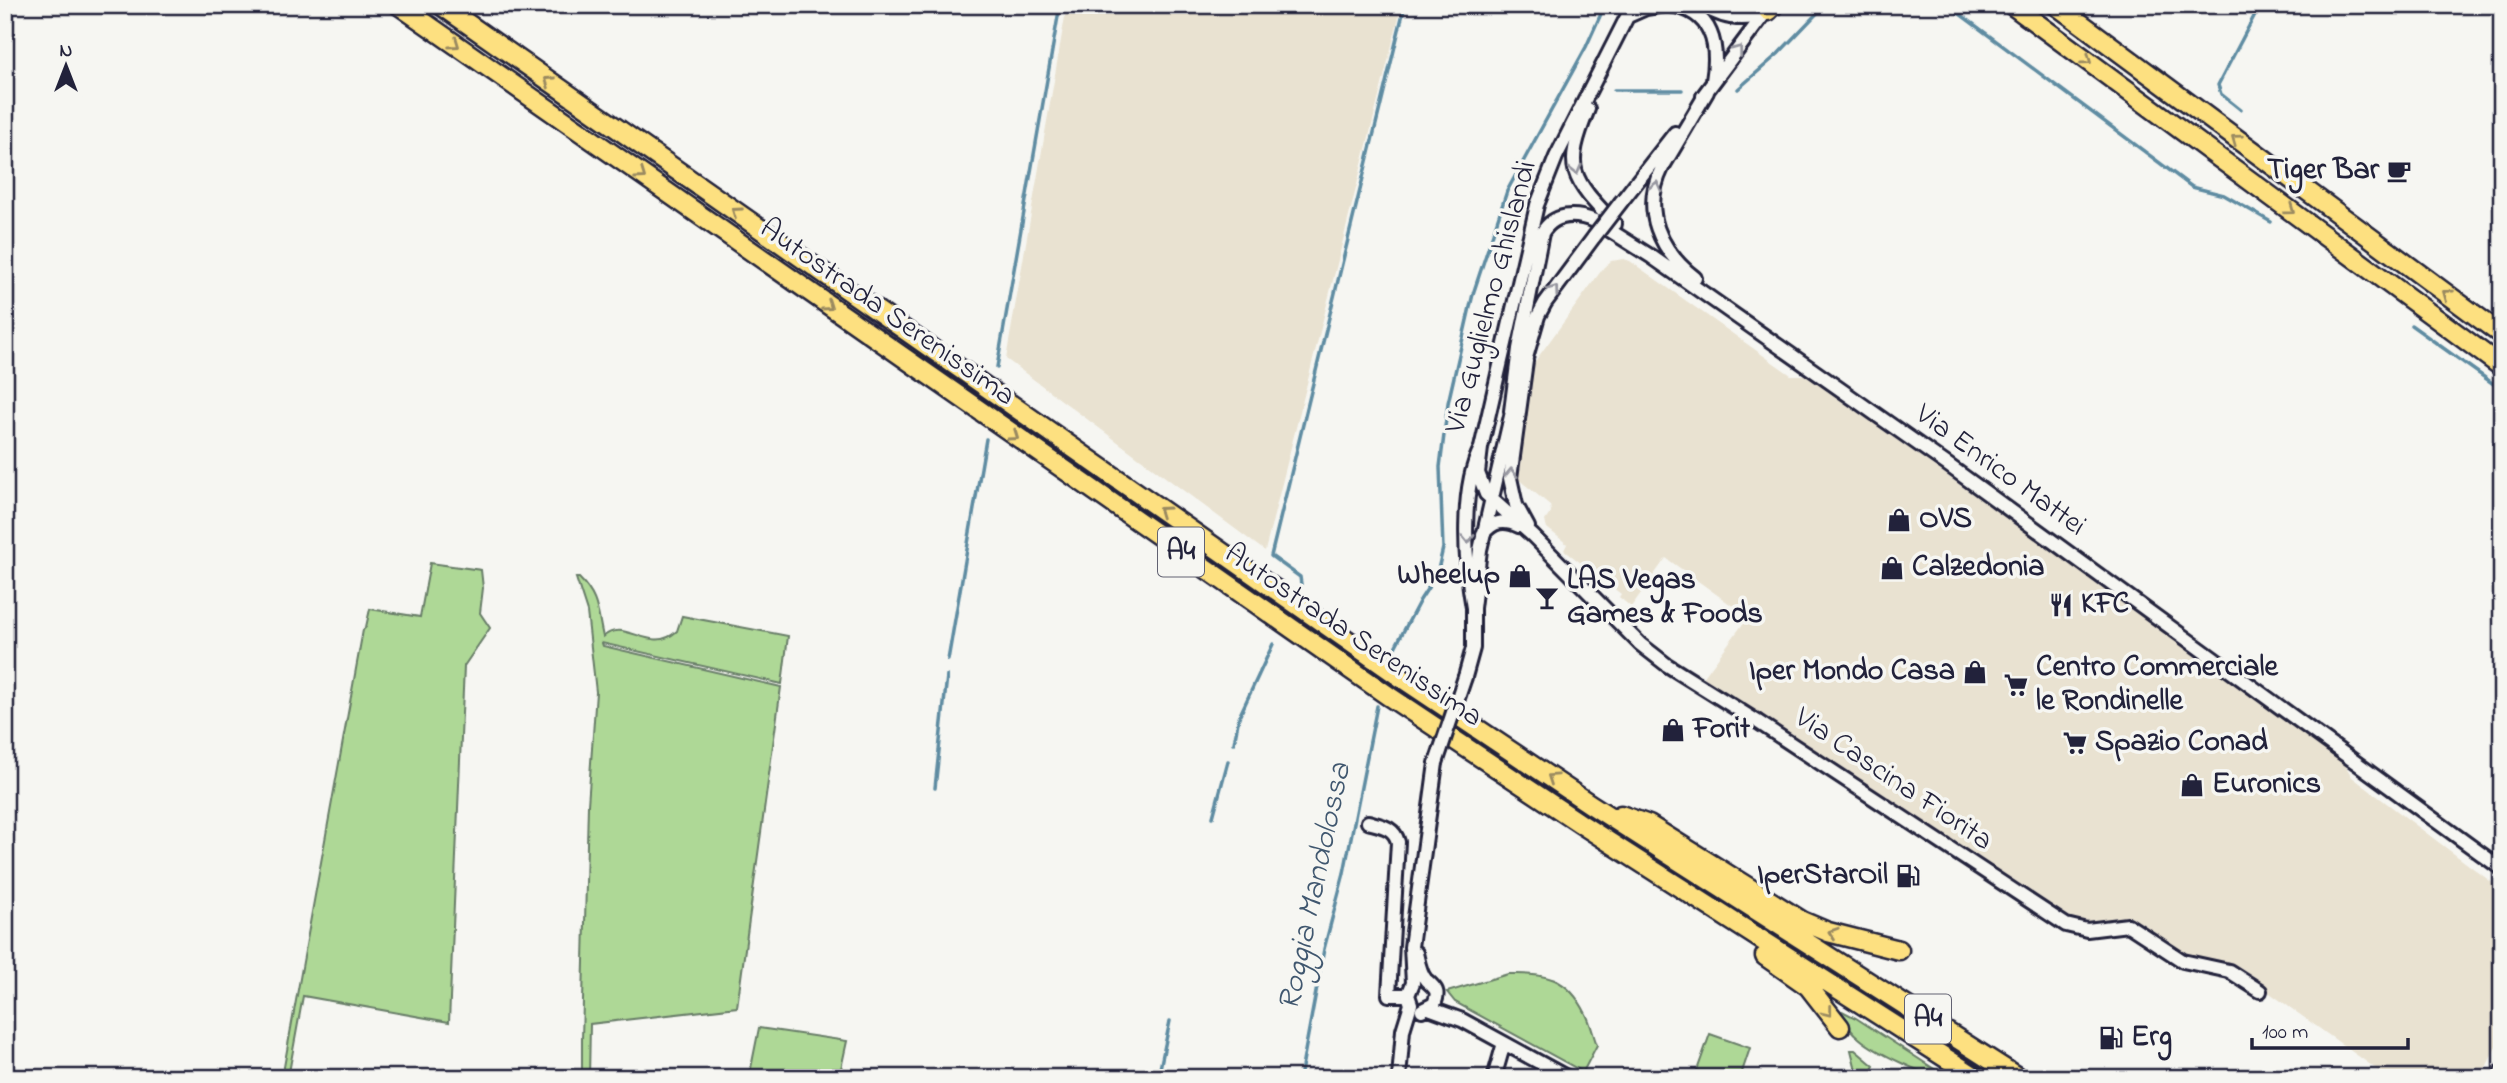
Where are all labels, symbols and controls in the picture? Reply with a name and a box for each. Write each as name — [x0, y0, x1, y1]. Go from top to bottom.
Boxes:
north arrow — [32, 32, 102, 102]
one-way arrow — [447, 36, 460, 48]
text: N — [60, 38, 73, 65]
one-way arrow — [1729, 46, 1742, 58]
one-way arrow — [2079, 52, 2092, 65]
one-way arrow — [544, 77, 557, 89]
one-way arrow — [2232, 135, 2244, 147]
place label: Tiger Bar — [2267, 149, 2380, 194]
street label: Via Guglielmo Ghislandi — [1434, 156, 1550, 439]
cafe icon: Tiger Bar — [2385, 157, 2413, 185]
one-way arrow — [1568, 164, 1582, 176]
one-way arrow — [633, 167, 646, 179]
one-way arrow — [1648, 180, 1662, 192]
one-way arrow — [2282, 202, 2294, 214]
one-way arrow — [731, 208, 744, 220]
street label: Autostrada Serenissima — [750, 208, 1024, 418]
one-way arrow — [1546, 286, 1558, 298]
one-way arrow — [2442, 290, 2455, 303]
one-way arrow — [820, 298, 833, 310]
street label: Via Enrico Mattei — [1904, 393, 2095, 548]
one-way arrow — [1006, 428, 1019, 440]
one-way arrow — [1503, 468, 1519, 478]
place label: OVS — [1919, 498, 1972, 542]
shop icon: OVS — [1885, 506, 1913, 534]
one-way arrow — [1158, 507, 1171, 519]
road number: A4 — [1158, 528, 1204, 576]
street label: Autostrada Serenissima — [1215, 533, 1491, 739]
one-way arrow — [1460, 534, 1476, 545]
place label: Calzedonia — [1912, 546, 2045, 590]
place label: Wheelup — [1397, 554, 1500, 598]
shop icon: Calzedonia — [1878, 554, 1906, 582]
place label: LAS Vegas Games & Foods — [1567, 559, 1763, 637]
shop icon: Wheelup — [1506, 562, 1534, 590]
place label: KFC — [2081, 583, 2129, 627]
bar icon: LAS Vegas Games & Foods — [1533, 584, 1561, 612]
restaurant icon: KFC — [2047, 591, 2075, 619]
place label: Centro Commerciale le Rondinelle — [2036, 646, 2280, 724]
place label: Iper Mondo Casa — [1749, 650, 1955, 694]
shop icon: Iper Mondo Casa — [1961, 658, 1989, 686]
supermarket icon: Centro Commerciale le Rondinelle — [2002, 671, 2030, 699]
street label: Via Cascina Fiorita — [1784, 697, 2001, 863]
place label: Forit — [1691, 708, 1751, 752]
shop icon: Forit — [1659, 716, 1687, 744]
place label: Spazio Conad — [2095, 721, 2268, 765]
supermarket icon: Spazio Conad — [2061, 729, 2089, 757]
water label: Roggia Mandolossa — [1267, 758, 1365, 1015]
place label: Euronics — [2212, 763, 2321, 807]
shop icon: Euronics — [2178, 771, 2206, 799]
one-way arrow — [1547, 774, 1560, 787]
place label: IperStarOil — [1757, 854, 1888, 898]
fuel station icon: IperStarOil — [1894, 862, 1922, 890]
one-way arrow — [1827, 927, 1839, 941]
road number: A4 — [1905, 995, 1951, 1044]
one-way arrow — [1820, 1005, 1833, 1017]
scale bar — [2252, 1006, 2407, 1050]
place label: Erg — [2131, 1016, 2172, 1061]
text: 100 m — [2262, 1018, 2308, 1048]
fuel station icon: Erg — [2097, 1024, 2125, 1052]

